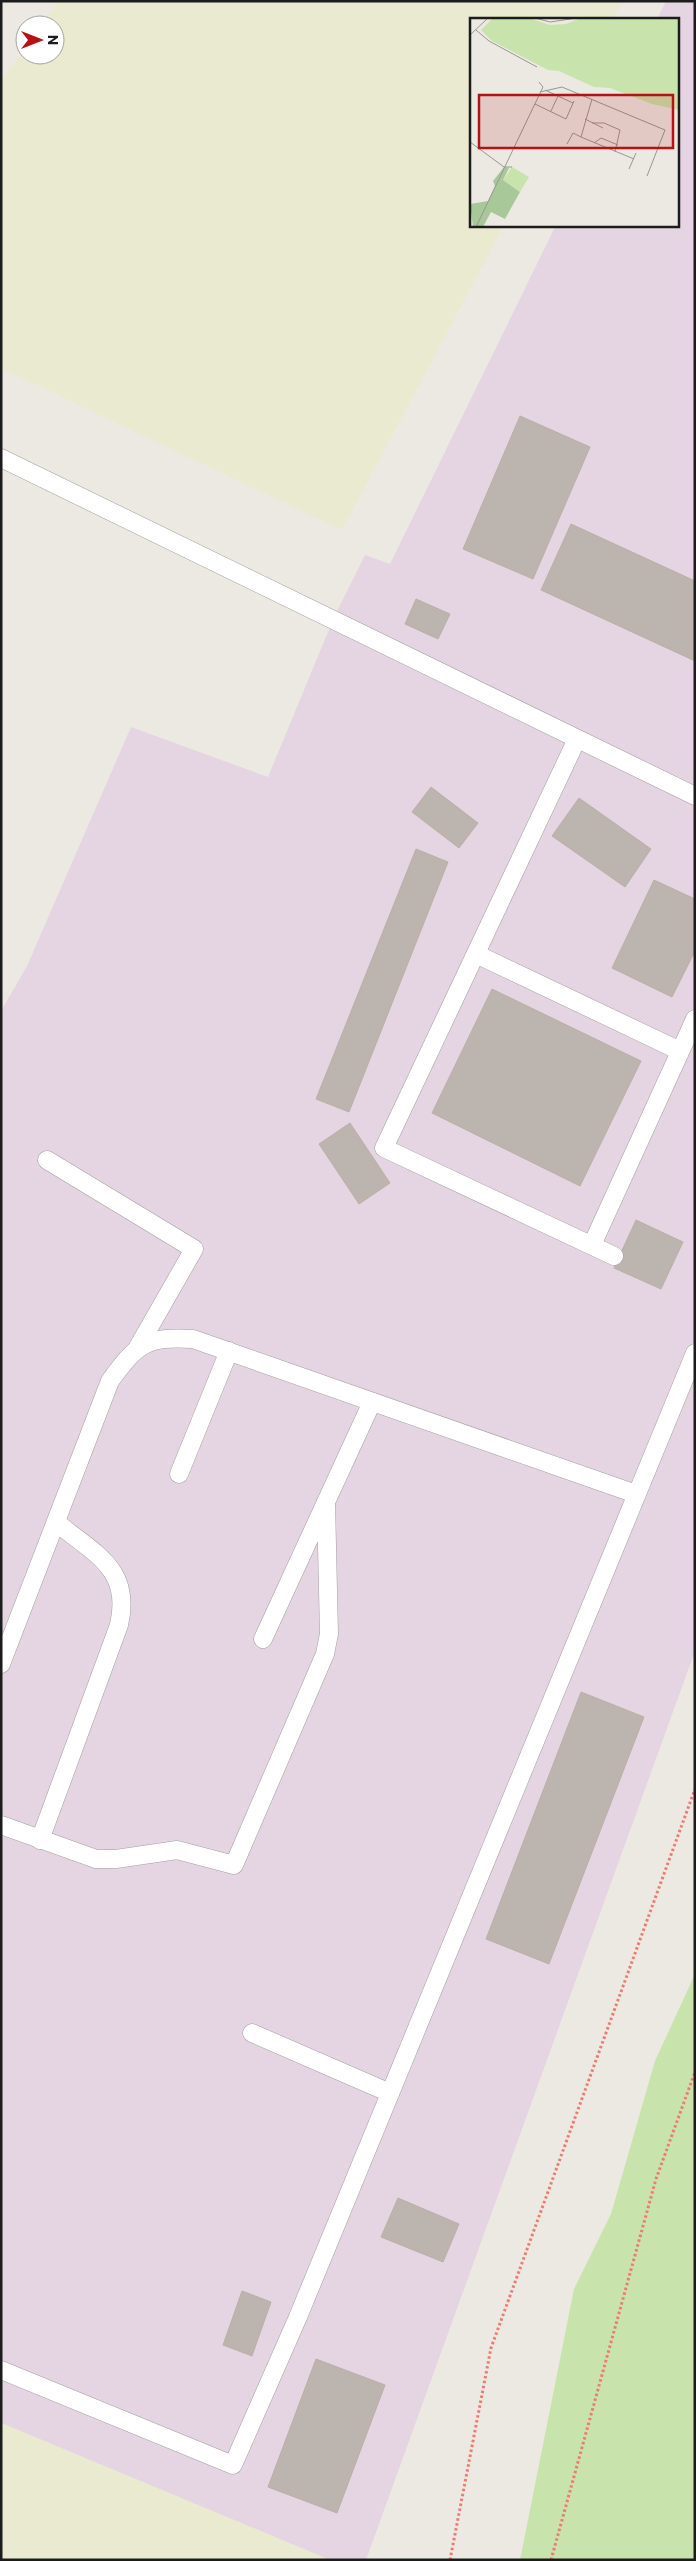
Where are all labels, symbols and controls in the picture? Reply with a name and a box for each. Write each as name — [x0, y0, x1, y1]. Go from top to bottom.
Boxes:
north arrow — [15, 15, 65, 65]
inset map — [470, 18, 678, 226]
text: N — [45, 35, 62, 45]

